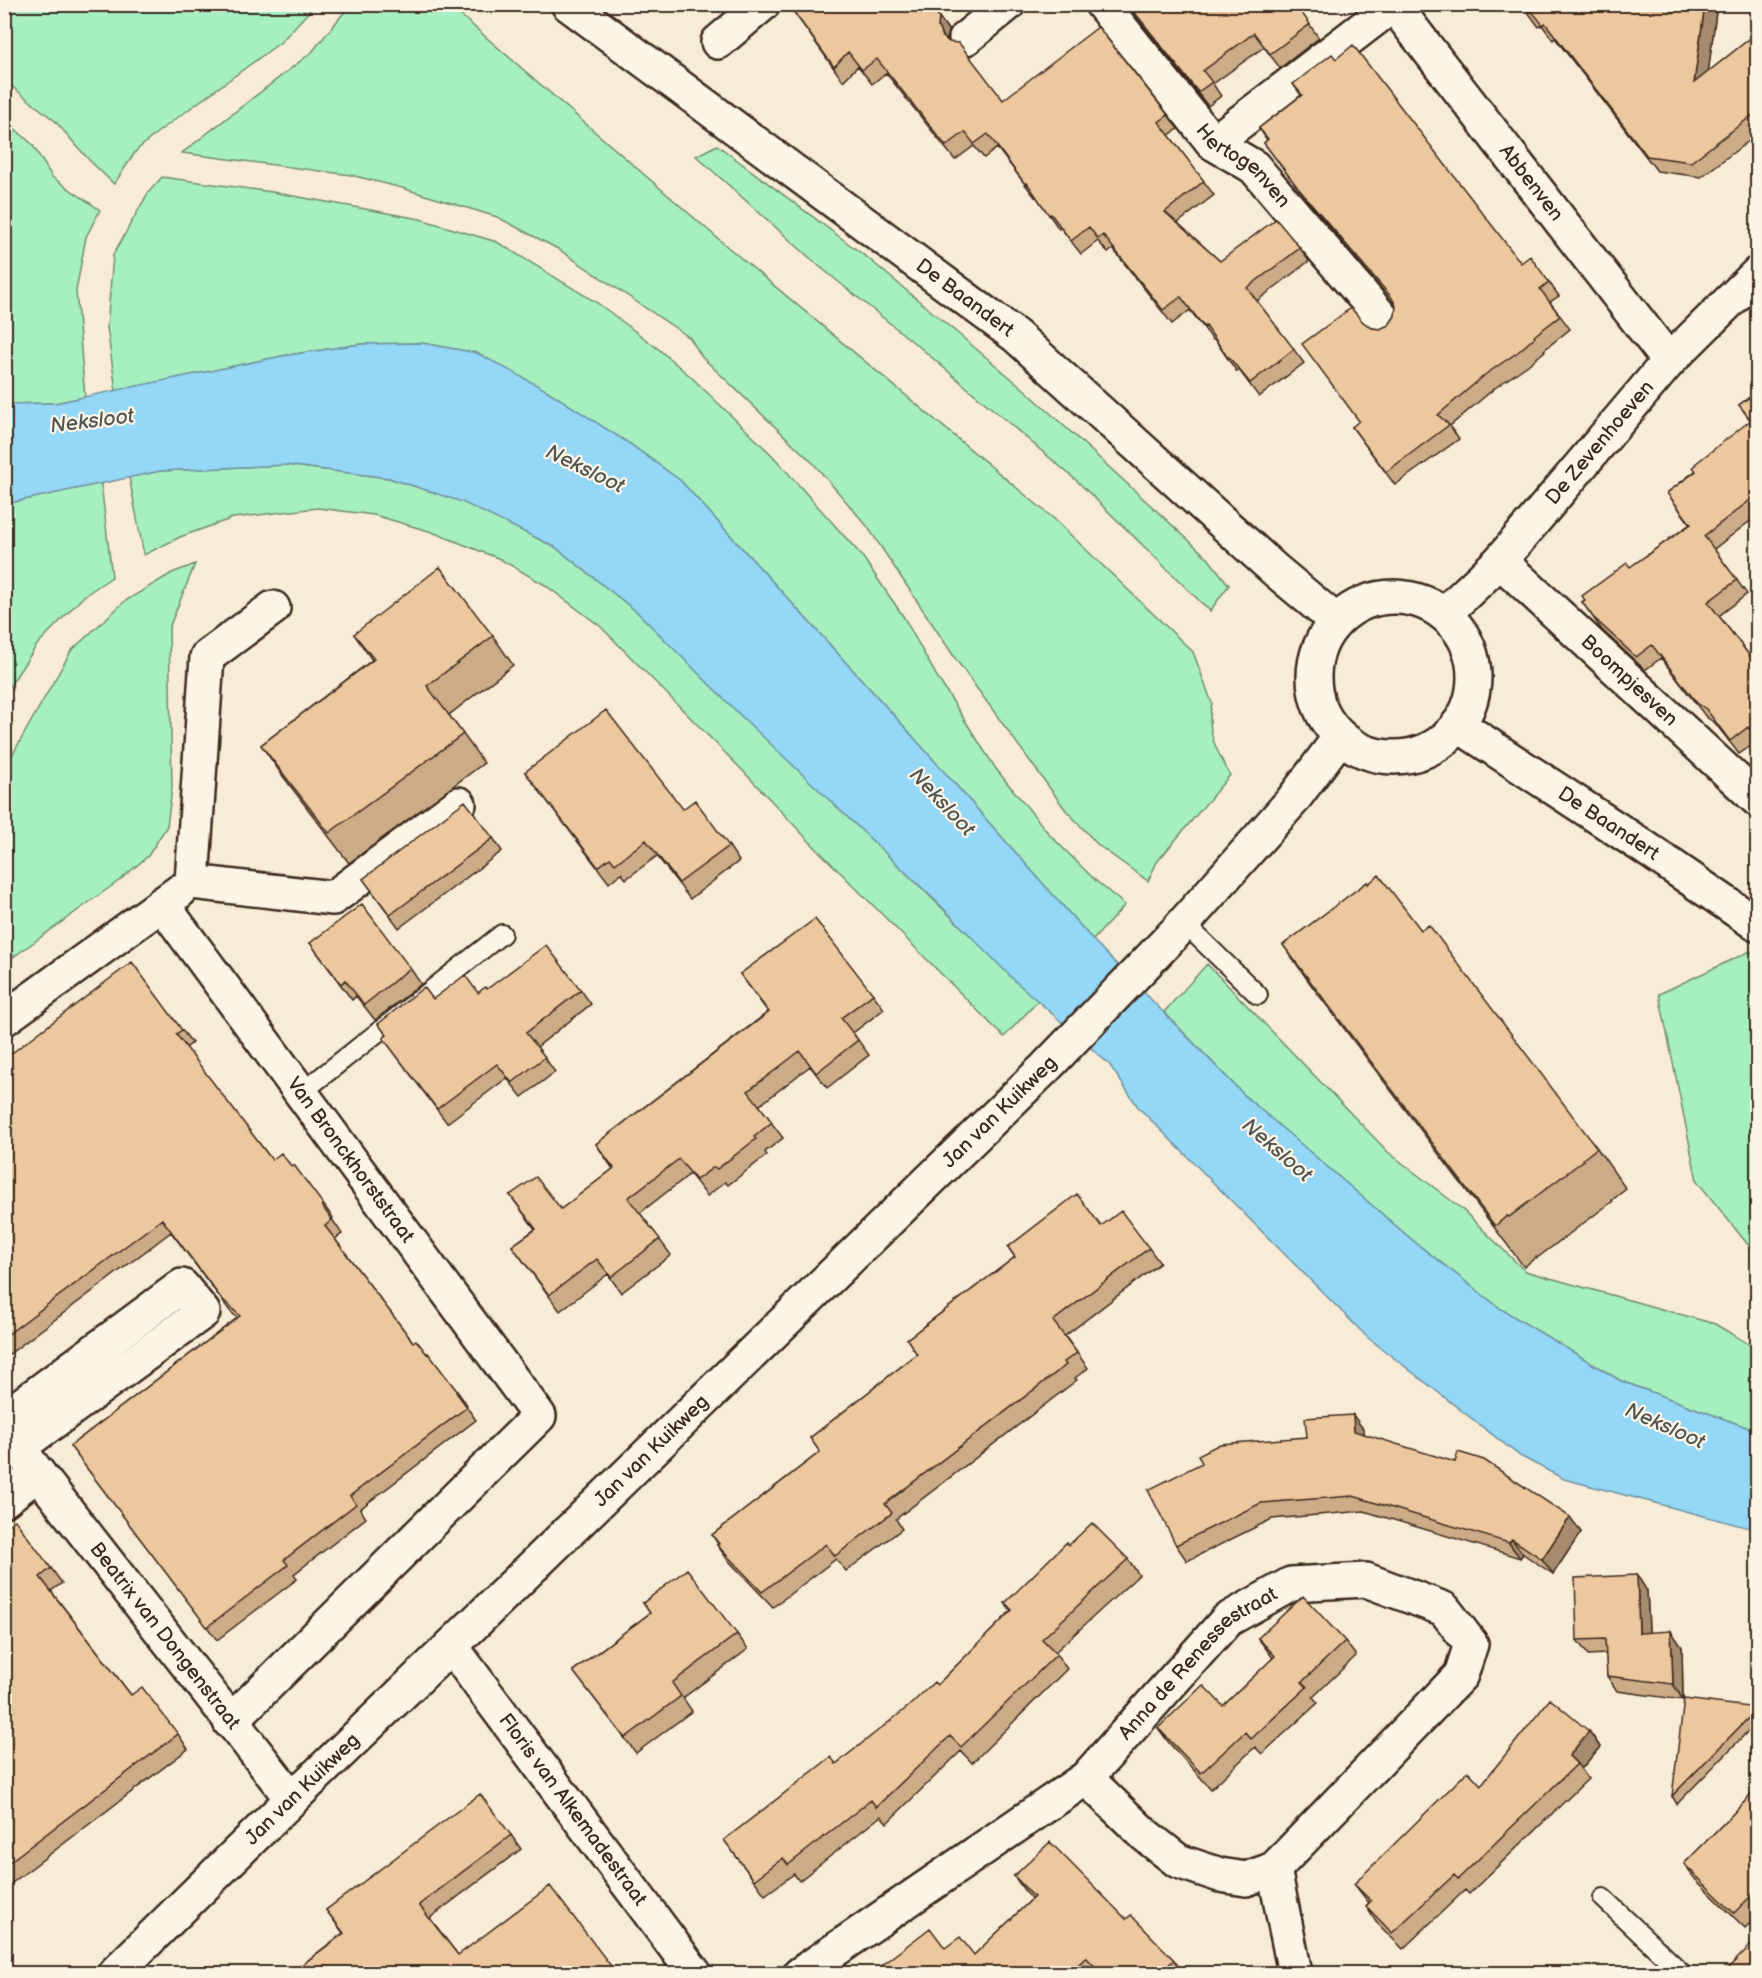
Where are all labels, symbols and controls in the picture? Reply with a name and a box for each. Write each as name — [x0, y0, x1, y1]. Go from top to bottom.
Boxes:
street label: Hertogenven — [1191, 119, 1295, 213]
street label: Abbenven — [1494, 140, 1568, 226]
street label: De Baandert — [911, 254, 1019, 342]
street label: De Zevenhoeven — [1541, 376, 1659, 510]
water label: Neksloot — [49, 403, 136, 439]
water label: Neksloot — [542, 439, 629, 499]
street label: Boompjesven — [1576, 630, 1682, 731]
water label: Neksloot — [904, 763, 980, 842]
street label: De Baandert — [1553, 782, 1664, 866]
street label: Jan van Kuikweg — [938, 1051, 1062, 1173]
street label: Van Bronckhorststraat — [282, 1073, 419, 1248]
water label: Neksloot — [1237, 1113, 1317, 1187]
street label: Jan van Kuikweg — [589, 1390, 714, 1512]
water label: Neksloot — [1621, 1397, 1709, 1455]
street label: Beatrix van Dongenstraat — [85, 1538, 245, 1734]
street label: Anna de Renessestraat — [1114, 1582, 1282, 1745]
street label: Floris van Alkemadestraat — [494, 1709, 652, 1910]
street label: Jan van Kuikweg — [240, 1728, 365, 1850]

